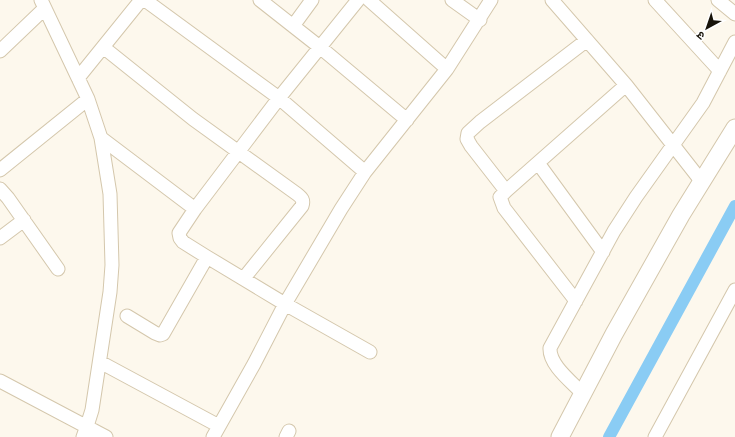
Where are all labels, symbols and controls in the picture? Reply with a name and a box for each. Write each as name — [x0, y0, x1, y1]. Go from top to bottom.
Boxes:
north arrow — [687, 8, 727, 48]
text: उ — [693, 29, 707, 43]

